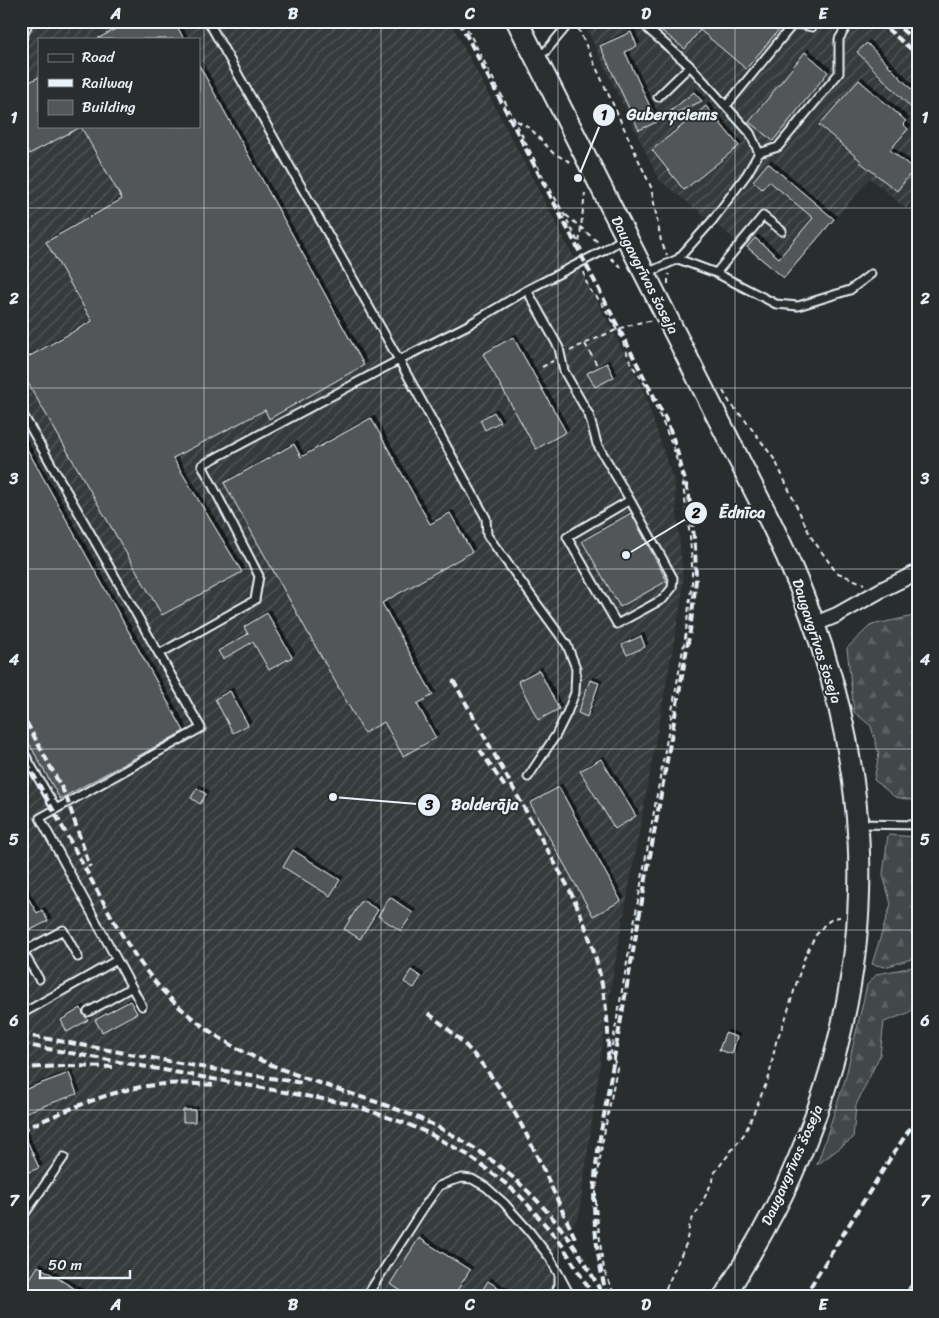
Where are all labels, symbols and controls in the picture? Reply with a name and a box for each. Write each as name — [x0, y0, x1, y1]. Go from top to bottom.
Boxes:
text: A — [110, 0, 121, 28]
text: B — [288, 0, 299, 28]
text: C — [464, 0, 476, 28]
text: D — [641, 0, 651, 28]
text: E — [819, 0, 829, 28]
legend — [38, 38, 200, 128]
text: Road — [82, 44, 115, 70]
text: Railway — [82, 70, 133, 96]
text: Building — [82, 94, 136, 120]
callout: Guberņciems — [592, 99, 728, 130]
text: Guberņciems — [625, 100, 718, 129]
text: 1 — [601, 102, 608, 128]
text: 1 — [11, 103, 18, 132]
text: 1 — [922, 103, 929, 132]
street label: Daugavgrīvas šoseja — [604, 211, 686, 339]
text: 2 — [8, 284, 19, 313]
text: 2 — [919, 284, 930, 313]
text: 3 — [9, 464, 19, 493]
text: 3 — [920, 464, 930, 493]
callout: Ēdnīca — [684, 497, 775, 528]
text: Ēdnīca — [719, 498, 765, 527]
text: 2 — [691, 500, 701, 526]
street label: Daugavgrīvas šoseja — [785, 575, 850, 707]
text: 4 — [8, 645, 19, 674]
text: 4 — [919, 645, 930, 674]
callout: Bolderāja — [417, 789, 529, 820]
text: Bolderāja — [451, 790, 520, 819]
text: 3 — [424, 792, 434, 818]
text: 5 — [9, 825, 19, 854]
text: 5 — [920, 825, 930, 854]
text: 6 — [8, 1006, 19, 1035]
text: 6 — [919, 1006, 930, 1035]
street label: Daugavgrīvas šoseja — [754, 1100, 831, 1230]
text: 7 — [9, 1186, 20, 1215]
text: 7 — [920, 1186, 931, 1215]
scale bar — [40, 1248, 130, 1280]
text: 50 m — [48, 1252, 83, 1278]
text: A — [110, 1290, 121, 1318]
text: B — [288, 1290, 299, 1318]
text: C — [464, 1290, 476, 1318]
text: D — [641, 1290, 651, 1318]
text: E — [819, 1290, 829, 1318]

